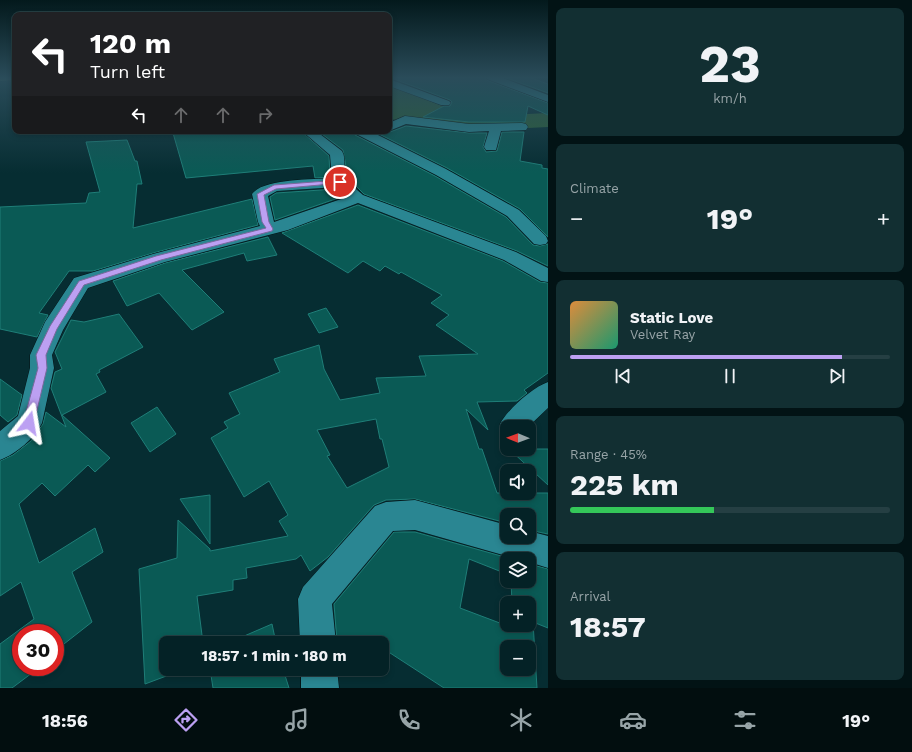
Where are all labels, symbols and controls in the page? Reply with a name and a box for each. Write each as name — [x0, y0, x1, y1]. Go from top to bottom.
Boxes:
text: 120 m — [90, 27, 171, 60]
icon: left — [24, 28, 76, 80]
text: 23 — [699, 34, 761, 95]
text: Turn left — [90, 61, 165, 82]
text: km/h — [713, 91, 747, 106]
icon: left — [128, 104, 150, 126]
icon: ahead — [170, 104, 192, 126]
icon: ahead — [212, 104, 234, 126]
icon: right — [254, 104, 276, 126]
pin — [323, 165, 357, 199]
icon: arrive — [329, 171, 351, 193]
text: Climate — [570, 181, 619, 196]
text: 19° — [707, 201, 753, 236]
text: − — [570, 206, 583, 231]
text: + — [877, 206, 890, 231]
text: Static Love — [630, 309, 713, 327]
text: Velvet Ray — [630, 327, 695, 342]
icon: previous — [612, 365, 634, 387]
icon: pause — [719, 365, 741, 387]
icon: next — [826, 365, 848, 387]
position arrow — [8, 402, 50, 444]
north arrow — [500, 420, 536, 456]
map controls — [500, 420, 536, 676]
text: Range · 45% — [570, 447, 647, 462]
button: sound — [500, 464, 536, 500]
text: 225 km — [570, 467, 679, 502]
button: search — [500, 508, 536, 544]
button: layers — [500, 552, 536, 588]
text: Arrival — [570, 589, 611, 604]
button: + — [500, 596, 536, 632]
text: 18:57 — [570, 609, 646, 644]
speed limit sign: 30 — [12, 624, 64, 676]
button: − — [500, 640, 536, 676]
text: 18:57 · 1 min · 180 m — [201, 647, 347, 665]
icon: directions — [172, 706, 200, 734]
icon: music — [283, 706, 311, 734]
icon: phone — [395, 706, 423, 734]
icon: climate — [507, 706, 535, 734]
icon: car — [619, 706, 647, 734]
icon: filters — [731, 706, 759, 734]
text: 18:56 — [42, 710, 88, 731]
text: 19° — [842, 710, 870, 731]

